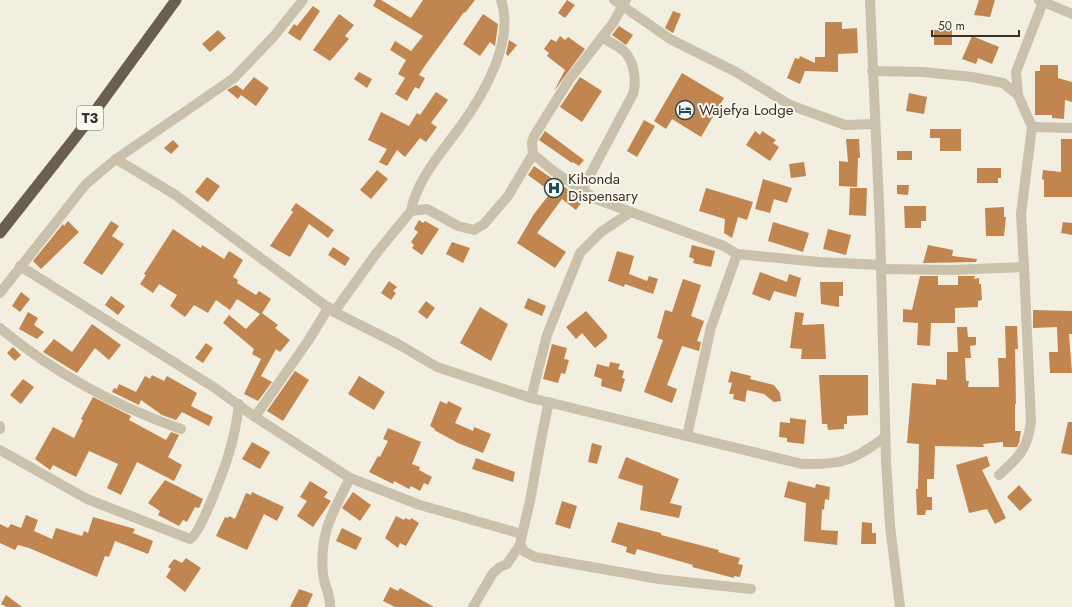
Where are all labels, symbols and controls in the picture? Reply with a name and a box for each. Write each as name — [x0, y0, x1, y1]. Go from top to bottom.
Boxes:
scale bar — [932, 12, 1019, 38]
text: 50 m — [938, 17, 965, 35]
hotel icon: Wajefya Lodge — [674, 99, 696, 121]
place label: Wajefya Lodge — [699, 99, 794, 121]
road number: T3 — [77, 106, 103, 130]
place label: Kihonda Dispensary — [568, 168, 638, 207]
hospital icon: Kihonda Dispensary — [543, 177, 565, 199]

